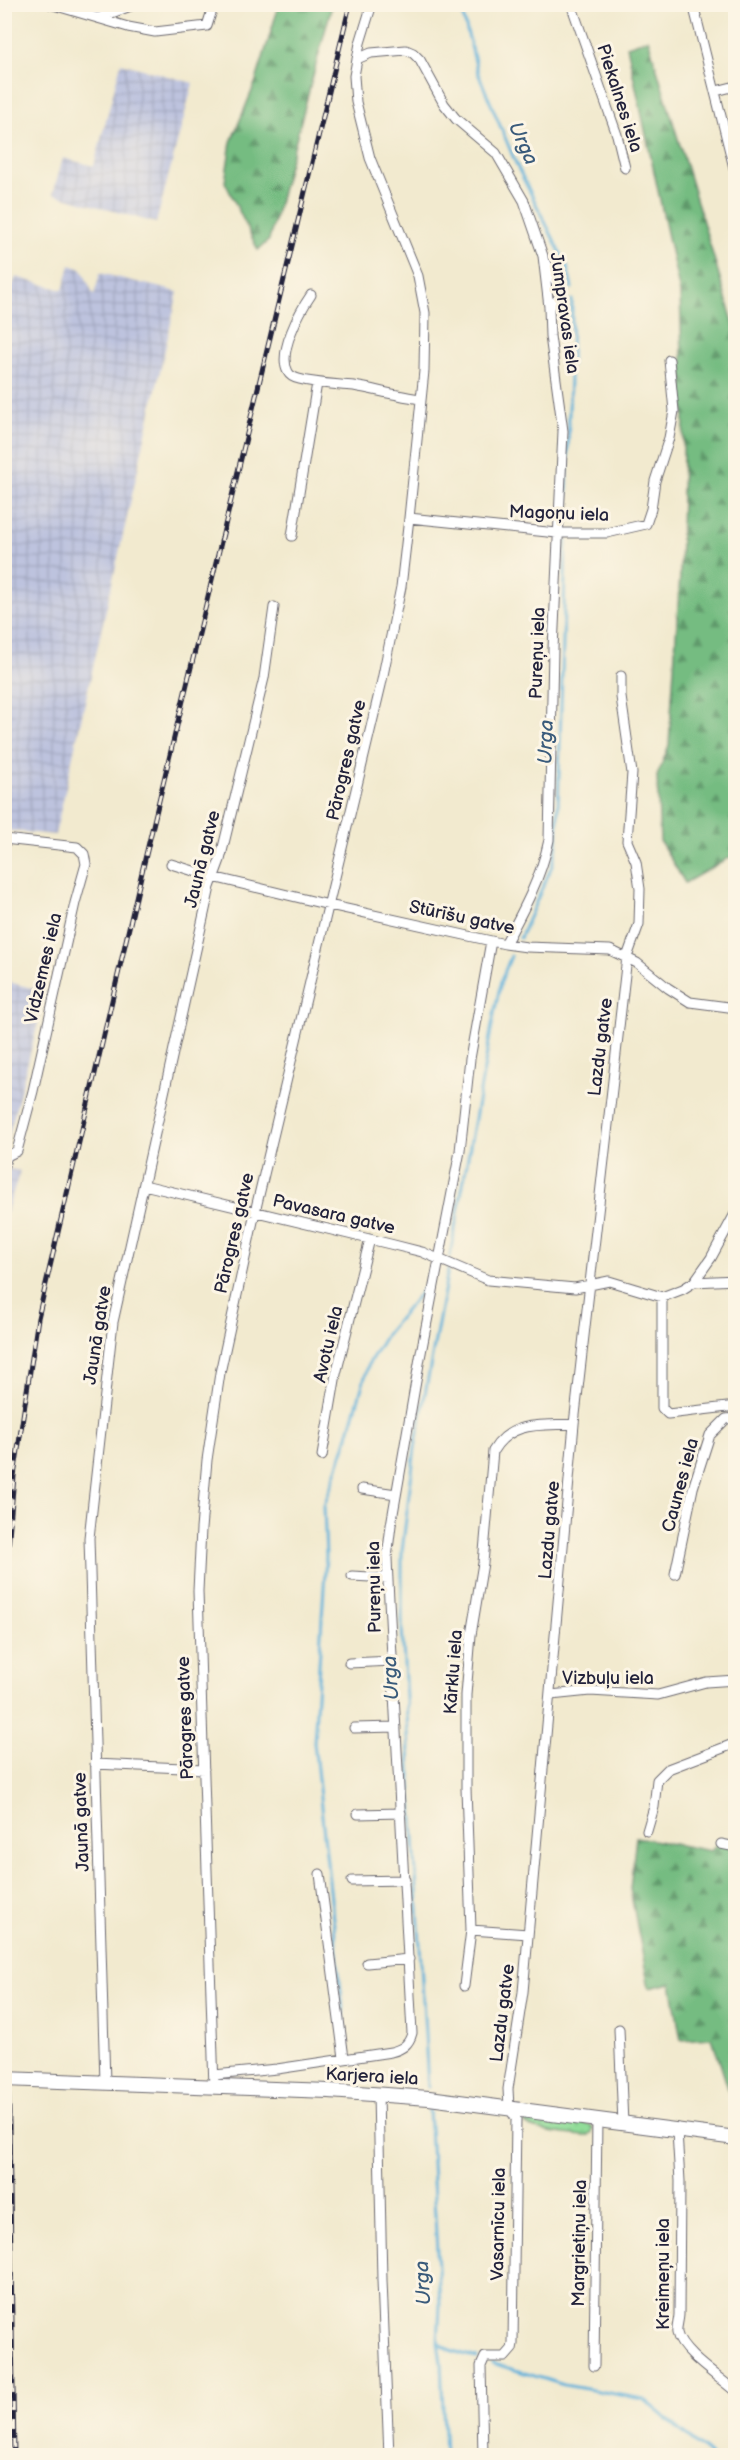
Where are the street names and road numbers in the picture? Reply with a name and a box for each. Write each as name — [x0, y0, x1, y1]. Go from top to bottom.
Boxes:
street label: Piekalnes iela — [592, 41, 647, 155]
street label: Jumpravas iela — [546, 251, 583, 375]
street label: Magoņu iela — [509, 501, 609, 526]
street label: Pureņu iela — [525, 607, 550, 699]
street label: Pārogres gatve — [322, 697, 371, 823]
street label: Jaunā gatve — [180, 808, 225, 910]
street label: Stūrīšu gatve — [407, 896, 517, 939]
street label: Vidzemes iela — [21, 911, 66, 1026]
street label: Lazdu gatve — [584, 996, 617, 1097]
street label: Pārogres gatve — [210, 1170, 259, 1296]
street label: Pavasara gatve — [271, 1190, 397, 1239]
street label: Jaunā gatve — [79, 1284, 116, 1386]
street label: Avotu iela — [309, 1304, 348, 1385]
street label: Caunes iela — [658, 1436, 703, 1534]
street label: Lazdu gatve — [535, 1480, 564, 1580]
street label: Pureņu iela — [363, 1541, 386, 1633]
street label: Kārklu iela — [440, 1629, 467, 1715]
street label: Pārogres gatve — [173, 1656, 198, 1780]
street label: Vizbuļu iela — [562, 1668, 654, 1689]
street label: Jaunā gatve — [69, 1771, 94, 1872]
street label: Lazdu gatve — [486, 1962, 519, 2063]
street label: Karjera iela — [325, 2064, 419, 2089]
street label: Vasarnīcu iela — [487, 2167, 510, 2281]
street label: Margrietiņu iela — [568, 2179, 591, 2307]
street label: Kreimeņu iela — [653, 2218, 674, 2330]

